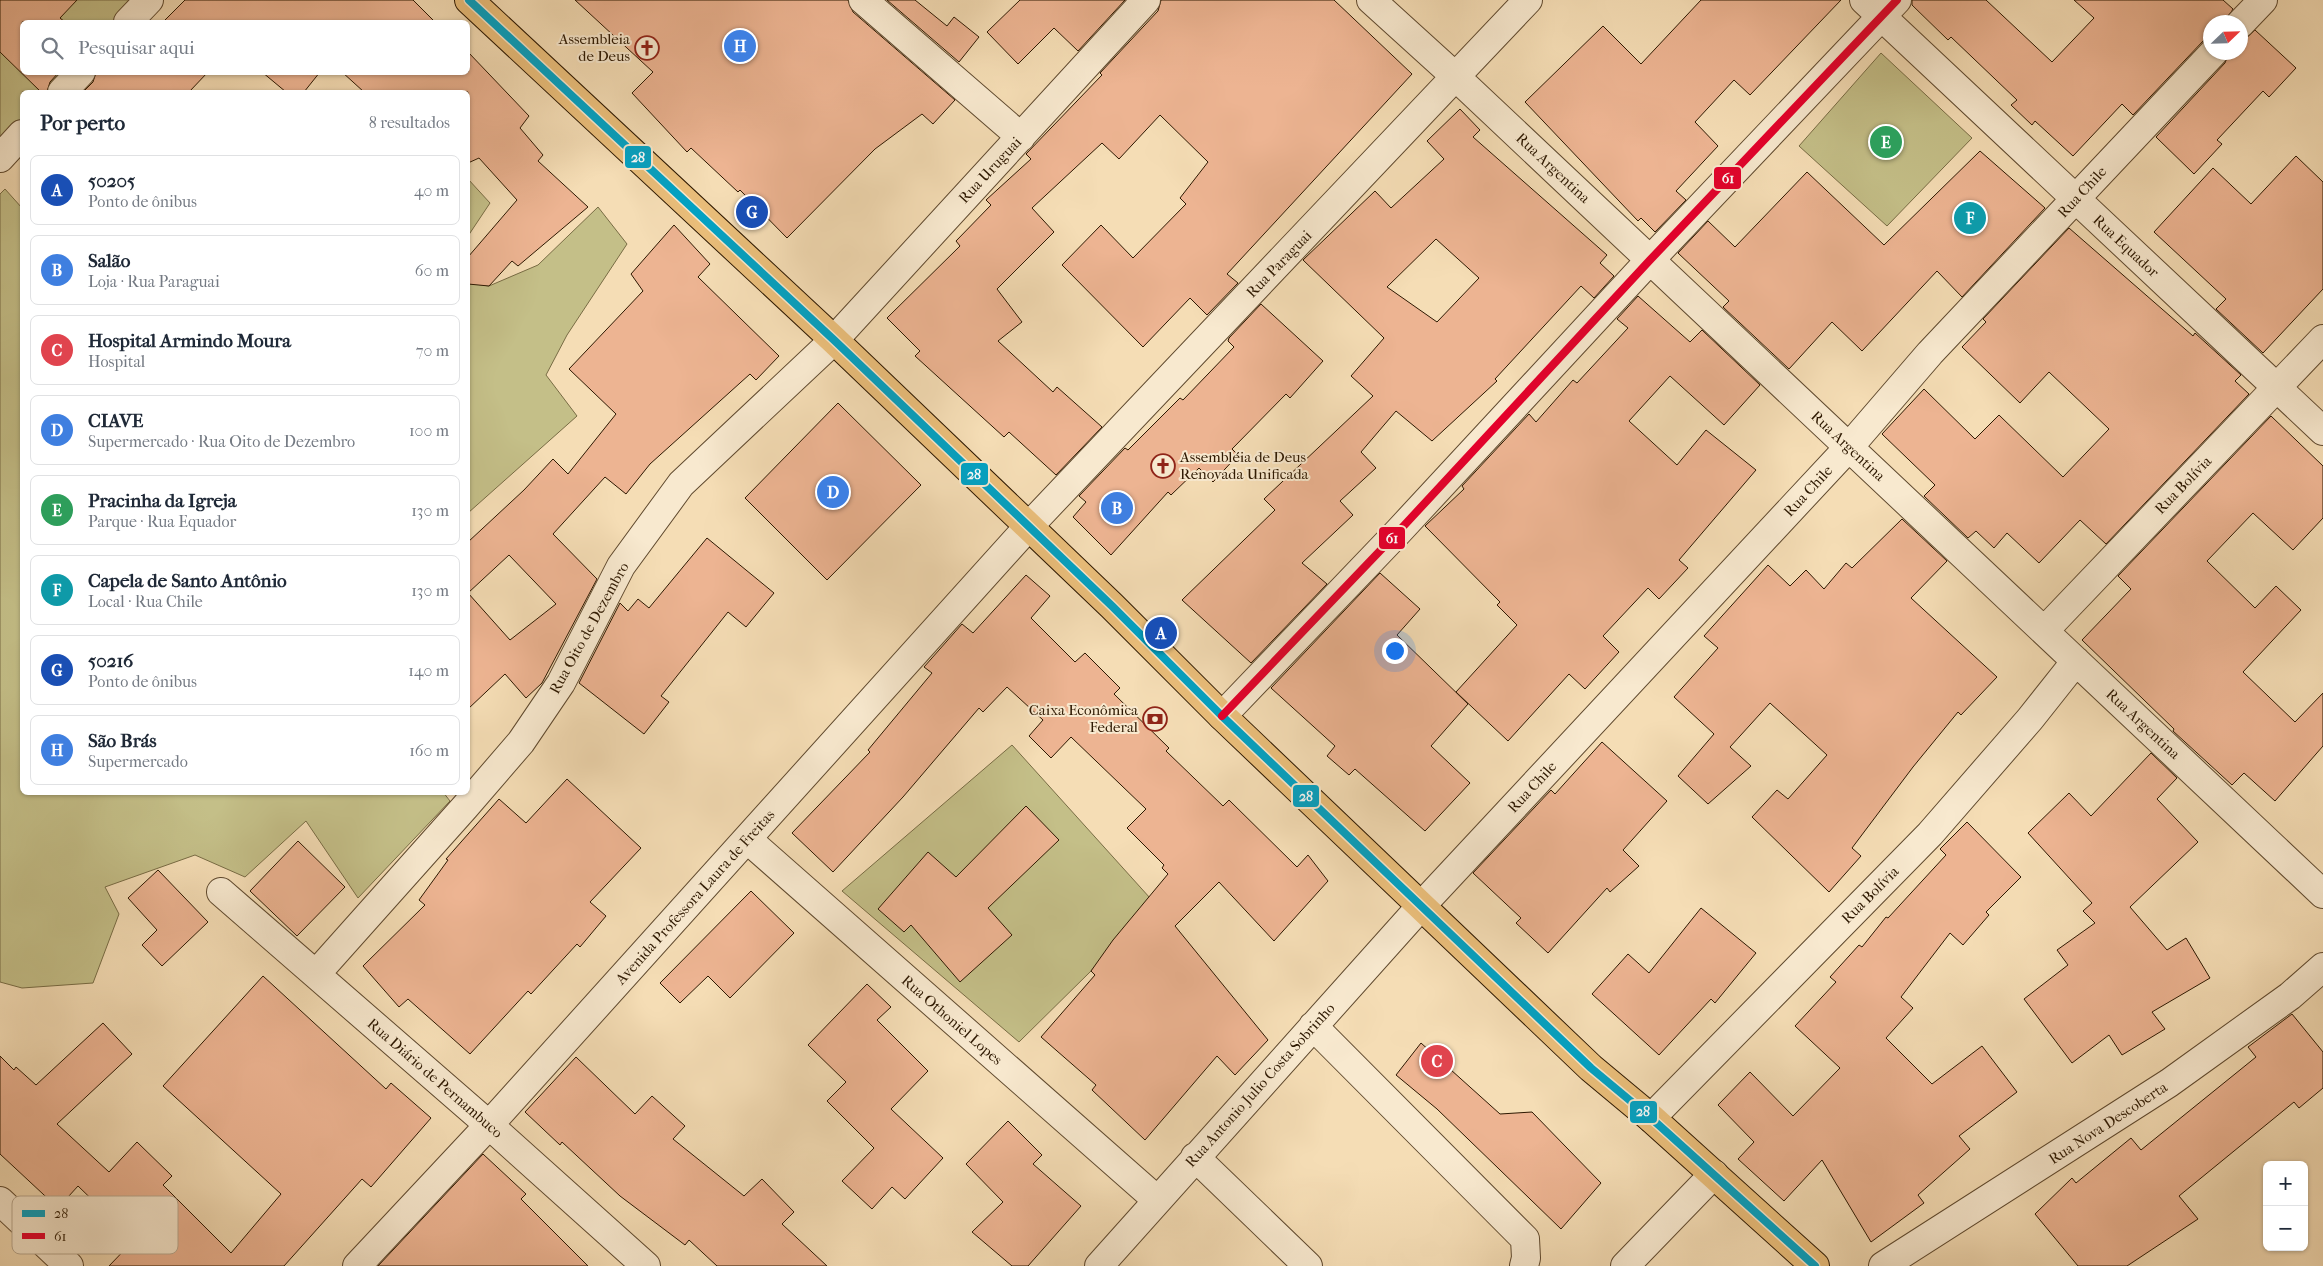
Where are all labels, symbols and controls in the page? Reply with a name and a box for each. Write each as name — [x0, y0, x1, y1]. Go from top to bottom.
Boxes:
north arrow — [2203, 15, 2248, 60]
search box — [20, 20, 470, 75]
pin: H — [724, 27, 756, 65]
place label: Assembleia de Deus — [558, 30, 631, 65]
icon: search — [38, 34, 66, 62]
church icon: Assembleia de Deus — [634, 35, 660, 61]
text: Pesquisar aqui — [78, 37, 195, 59]
text: Por perto — [40, 111, 125, 135]
text: 8 resultados — [369, 113, 450, 132]
pin: E — [1870, 123, 1902, 161]
street label: Rua Argentina — [1512, 129, 1595, 208]
street label: Rua Uruguai — [955, 133, 1026, 207]
line badge: 28 — [624, 145, 652, 169]
text: 28 — [631, 149, 645, 166]
street label: Rua Chile — [2054, 162, 2111, 221]
line badge: 61 — [1713, 166, 1742, 190]
text: 50205 — [88, 170, 135, 192]
text: 61 — [1722, 170, 1734, 187]
text: A — [52, 181, 62, 200]
text: 40 m — [414, 181, 449, 200]
text: Ponto de ônibus — [88, 192, 197, 211]
pin: G — [736, 193, 768, 231]
pin: F — [1954, 199, 1986, 237]
street label: Rua Equador — [2089, 211, 2163, 282]
street label: Rua Paraguai — [1242, 226, 1316, 301]
text: Salão — [88, 250, 130, 272]
text: B — [52, 261, 62, 280]
text: 60 m — [415, 261, 449, 280]
text: Loja · Rua Paraguai — [88, 272, 220, 291]
text: Hospital Armindo Moura — [88, 330, 291, 352]
text: C — [52, 341, 62, 360]
text: 70 m — [416, 341, 449, 360]
text: Hospital — [88, 352, 145, 371]
street label: Rua Argentina — [1807, 407, 1890, 486]
text: CIAVE — [88, 410, 143, 432]
text: D — [51, 421, 63, 440]
text: 100 m — [409, 421, 449, 440]
text: Supermercado · Rua Oito de Dezembro — [88, 432, 355, 451]
place label: Assembléia de Deus Renovada Unificada — [1179, 448, 1310, 483]
street label: Rua Bolívia — [2151, 451, 2216, 518]
church icon: Assembléia de Deus Renovada Unificada — [1150, 453, 1176, 479]
street label: Rua Chile — [1780, 461, 1837, 520]
line badge: 28 — [960, 462, 989, 486]
text: 28 — [967, 466, 981, 483]
pin: D — [817, 473, 849, 511]
pin: B — [1101, 489, 1133, 527]
text: Pracinha da Igreja — [88, 490, 237, 512]
text: E — [52, 501, 62, 520]
text: 130 m — [411, 501, 449, 520]
text: Parque · Rua Equador — [88, 512, 236, 531]
line badge: 61 — [1378, 526, 1406, 550]
text: 61 — [1386, 530, 1398, 547]
street label: Rua Oito de Dezembro — [545, 559, 633, 697]
text: Capela de Santo Antônio — [88, 570, 287, 592]
text: F — [53, 581, 61, 600]
text: 130 m — [411, 581, 449, 600]
text: Local · Rua Chile — [88, 592, 203, 611]
pin: A — [1145, 614, 1177, 652]
your location — [1382, 638, 1408, 664]
text: 50216 — [88, 650, 133, 672]
text: G — [51, 661, 63, 680]
text: 140 m — [408, 661, 449, 680]
text: Ponto de ônibus — [88, 672, 197, 691]
street label: Rua Argentina — [2102, 685, 2185, 764]
place label: Caixa Econômica Federal — [1029, 701, 1139, 736]
bank icon: Caixa Econômica Federal — [1142, 706, 1168, 732]
text: São Brás — [88, 730, 157, 752]
text: H — [51, 741, 63, 760]
text: 160 m — [409, 741, 449, 760]
text: Supermercado — [88, 752, 188, 771]
street label: Rua Chile — [1504, 757, 1561, 816]
line badge: 28 — [1292, 784, 1320, 808]
text: 28 — [1299, 788, 1313, 805]
street label: Avenida Professora Laura de Freitas — [611, 805, 779, 989]
street label: Rua Bolívia — [1838, 862, 1903, 927]
street label: Rua Othoniel Lopes — [898, 971, 1007, 1069]
street label: Rua Antonio Julio Costa Sobrinho — [1181, 999, 1339, 1171]
street label: Rua Diário de Pernambuco — [364, 1014, 507, 1142]
pin: C — [1421, 1042, 1453, 1080]
street label: Rua Nova Descoberta — [2045, 1077, 2172, 1168]
line badge: 28 — [1629, 1100, 1658, 1124]
text: 28 — [1636, 1103, 1650, 1120]
map controls — [2263, 1161, 2308, 1251]
button: + — [2263, 1161, 2308, 1206]
legend — [12, 1196, 178, 1254]
text: 28 — [54, 1205, 68, 1222]
button: − — [2263, 1206, 2308, 1251]
text: 61 — [54, 1228, 67, 1245]

